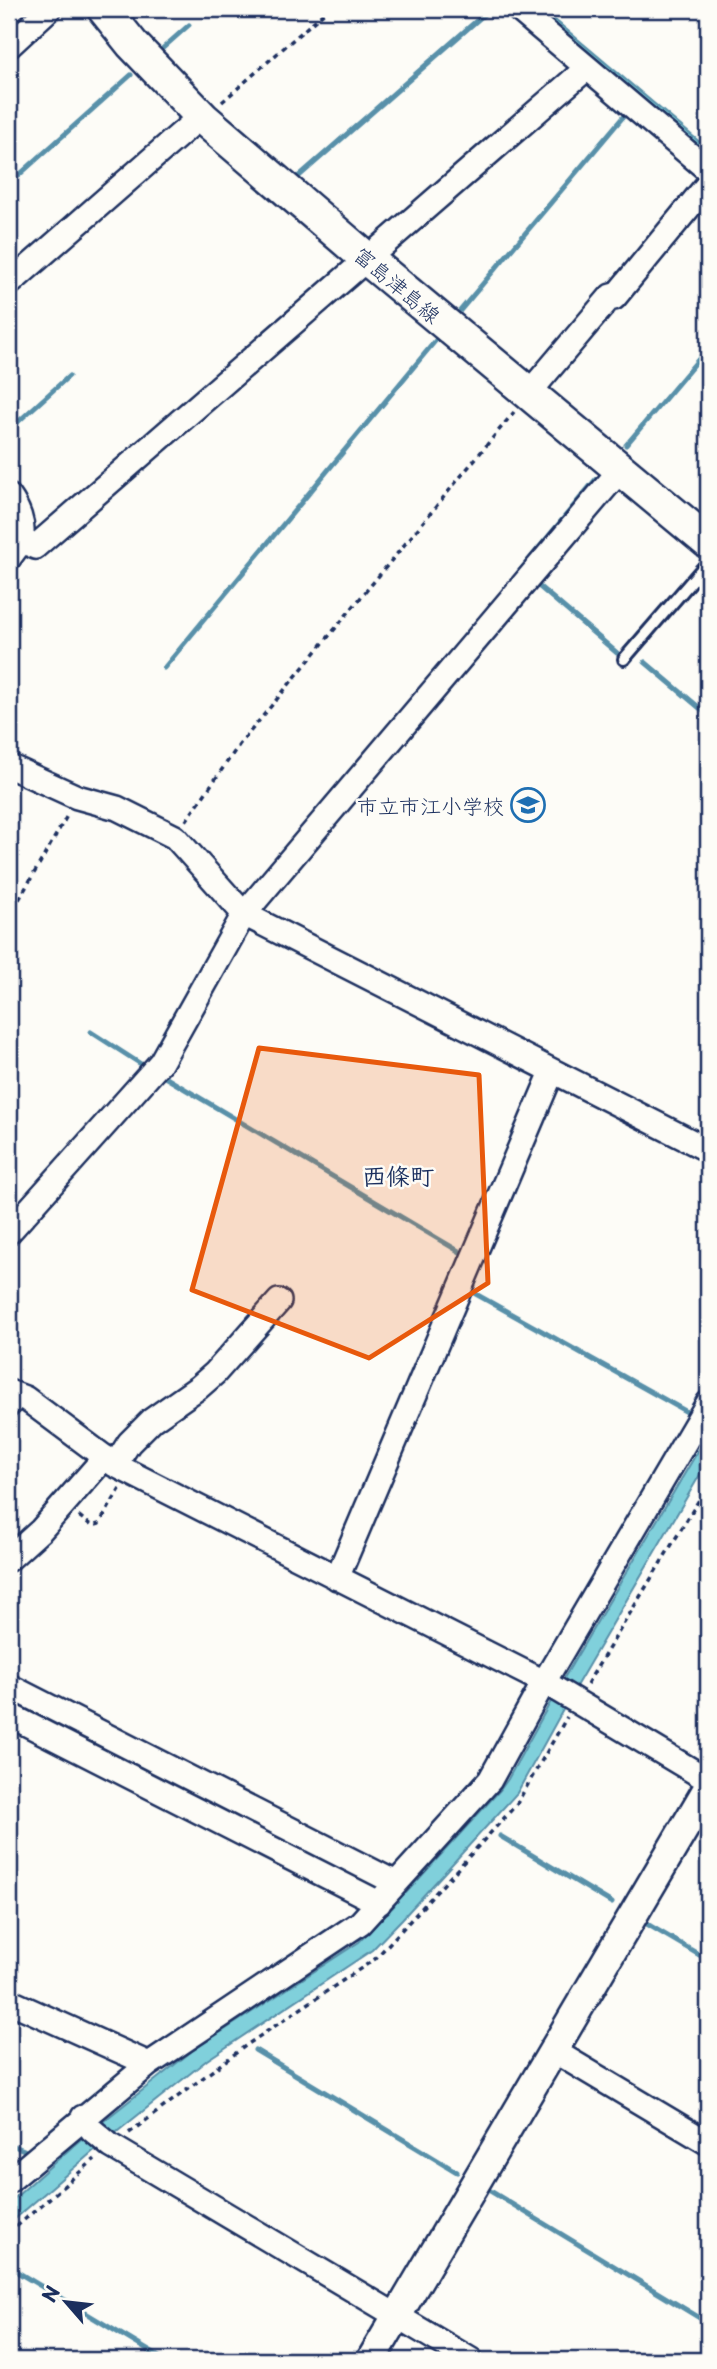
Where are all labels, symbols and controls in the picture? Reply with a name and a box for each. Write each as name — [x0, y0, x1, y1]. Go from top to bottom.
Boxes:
street label: 富島津島線 — [347, 238, 449, 330]
school or university icon: 市立市江小学校 — [509, 786, 547, 824]
place label: 市立市江小学校 — [357, 789, 504, 821]
district label: 西條町 — [362, 1157, 434, 1193]
north arrow — [32, 2268, 102, 2338]
text: N — [34, 2280, 66, 2307]

